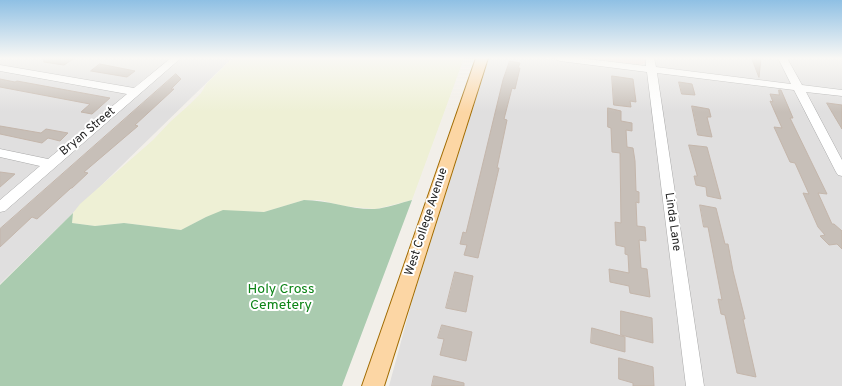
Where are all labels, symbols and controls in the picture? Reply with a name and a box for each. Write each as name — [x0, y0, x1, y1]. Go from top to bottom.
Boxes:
street label: Bryan Street — [57, 105, 119, 159]
street label: West College Avenue — [403, 166, 451, 278]
street label: Linda Lane — [661, 192, 683, 252]
park label: Holy Cross Cemetery — [248, 282, 314, 314]

